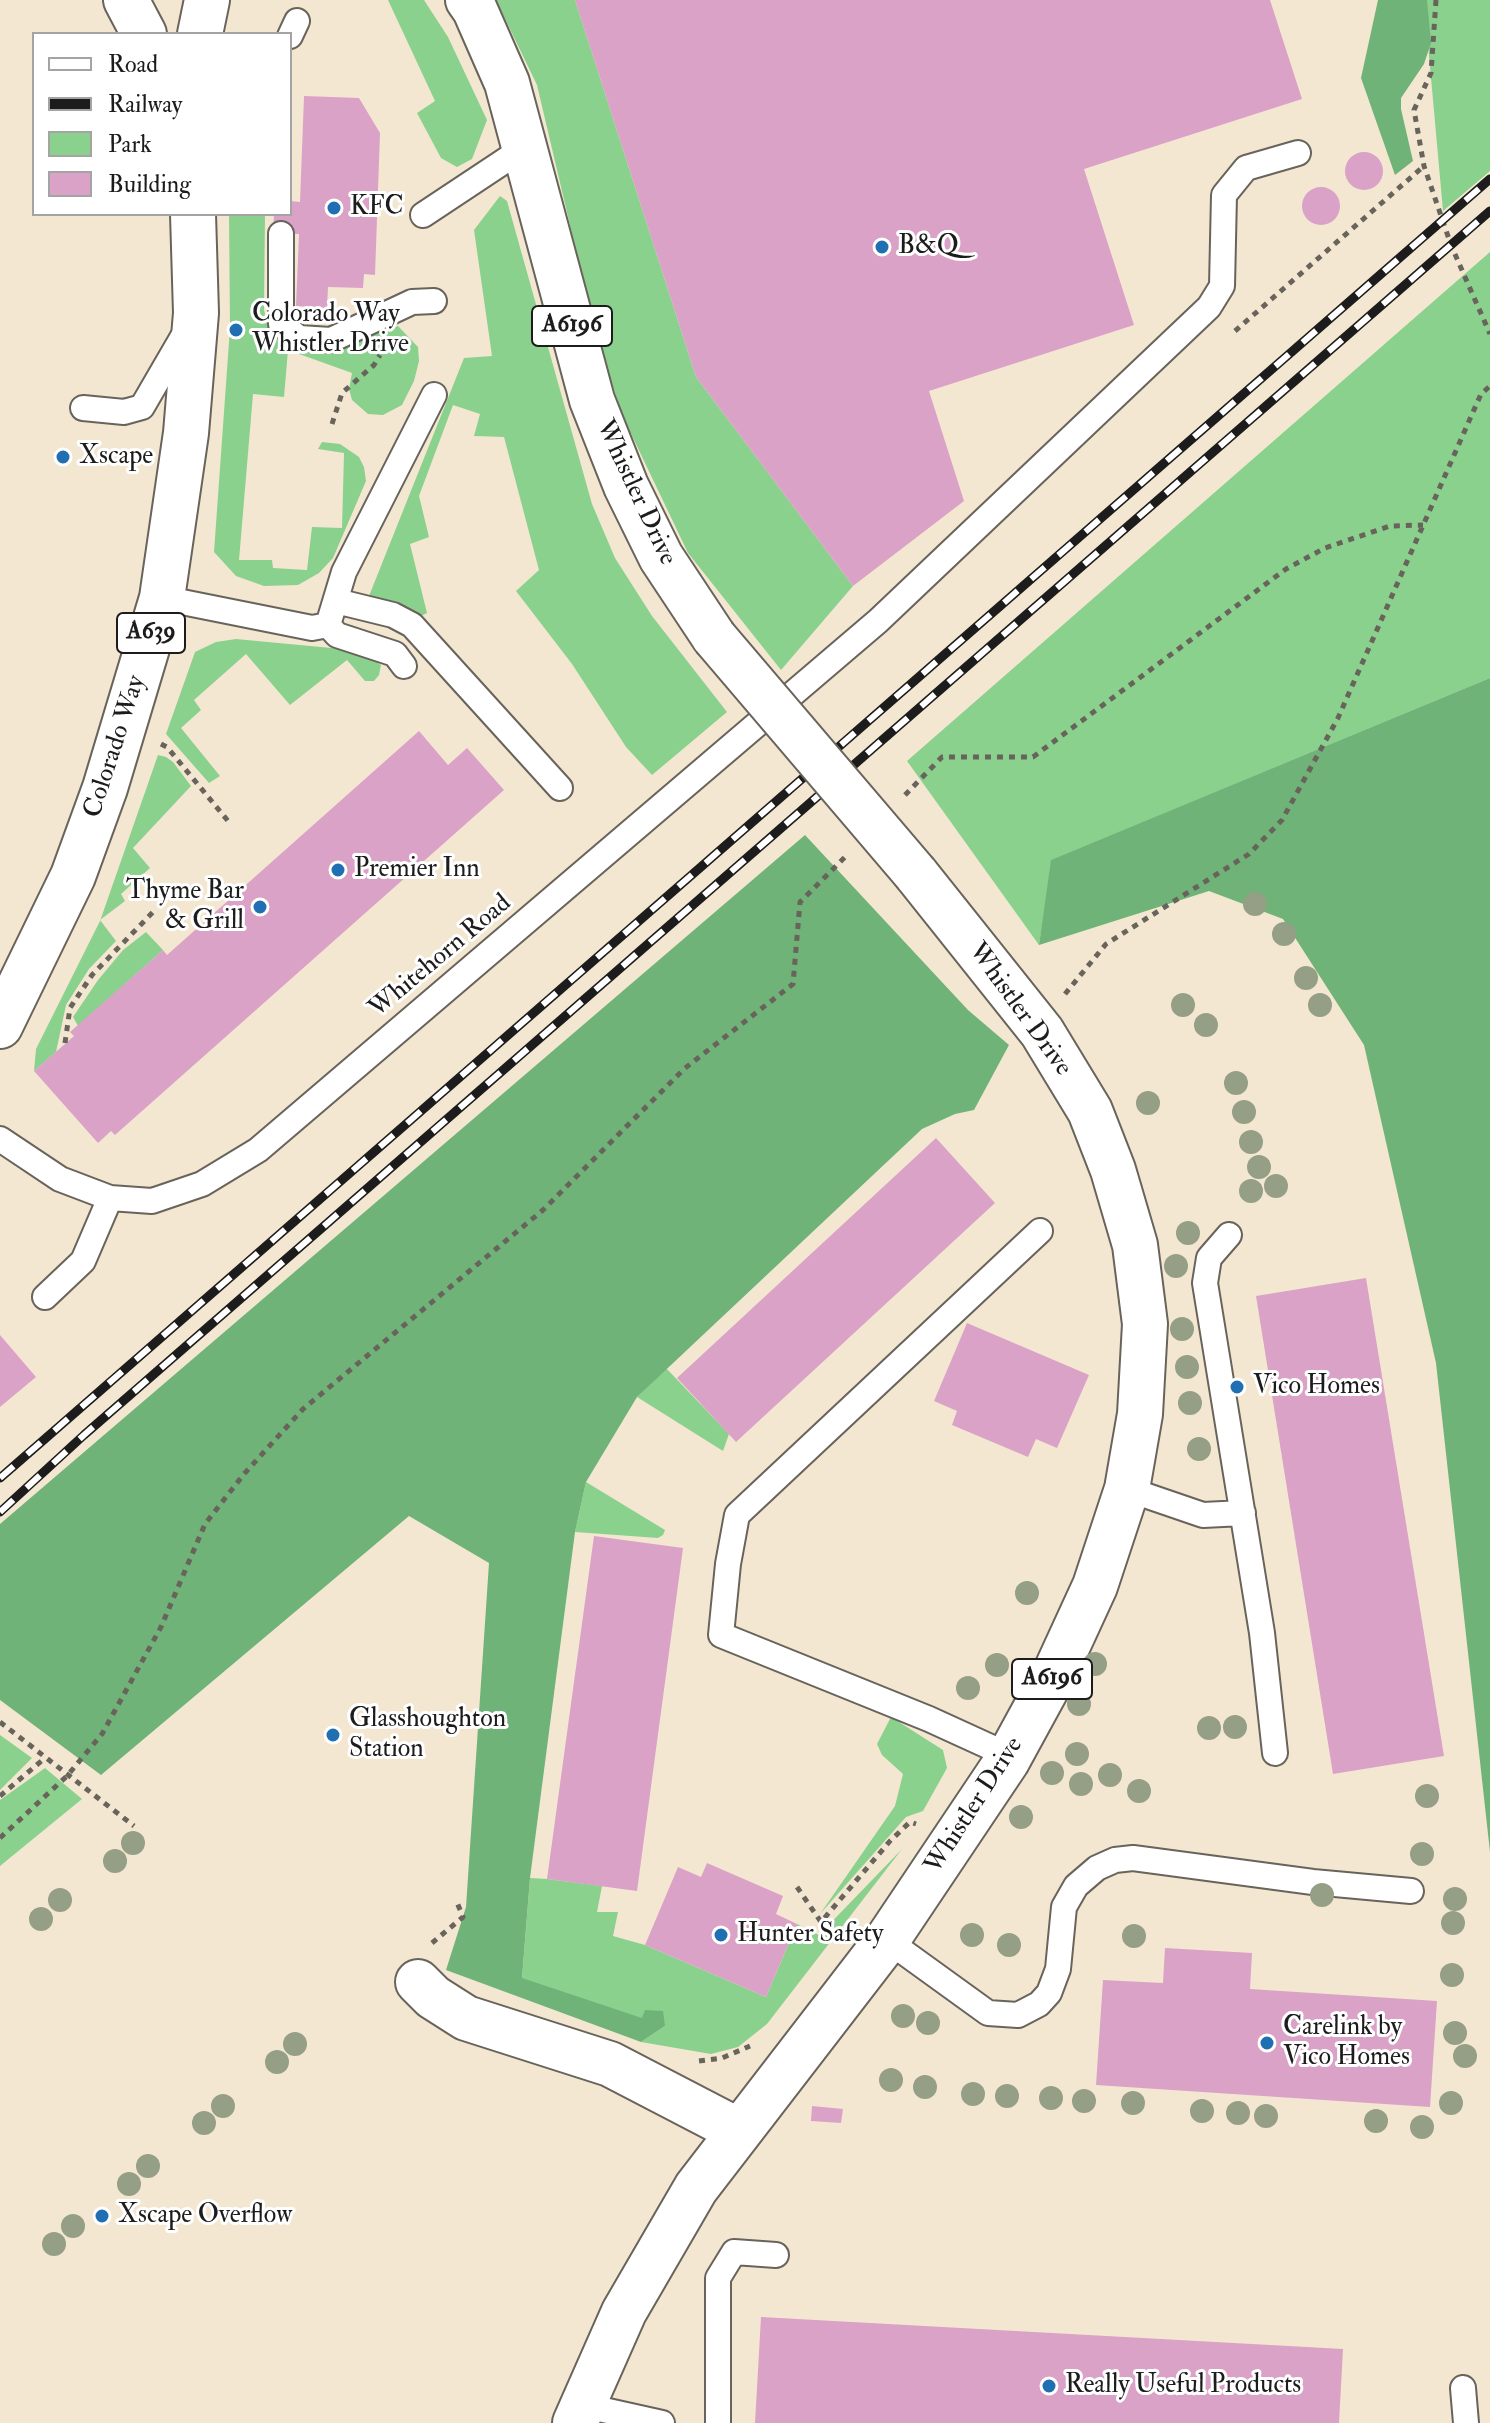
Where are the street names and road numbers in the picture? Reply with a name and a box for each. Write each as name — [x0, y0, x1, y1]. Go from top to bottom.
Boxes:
road number: A6196 — [532, 306, 612, 346]
street label: Whistler Drive — [588, 415, 682, 571]
road number: A639 — [117, 613, 185, 653]
street label: Colorado Way — [78, 672, 154, 822]
street label: Whitehorn Road — [364, 889, 518, 1025]
street label: Whistler Drive — [960, 937, 1078, 1083]
road number: A6196 — [1012, 1659, 1092, 1699]
street label: Whistler Drive — [919, 1732, 1031, 1880]

